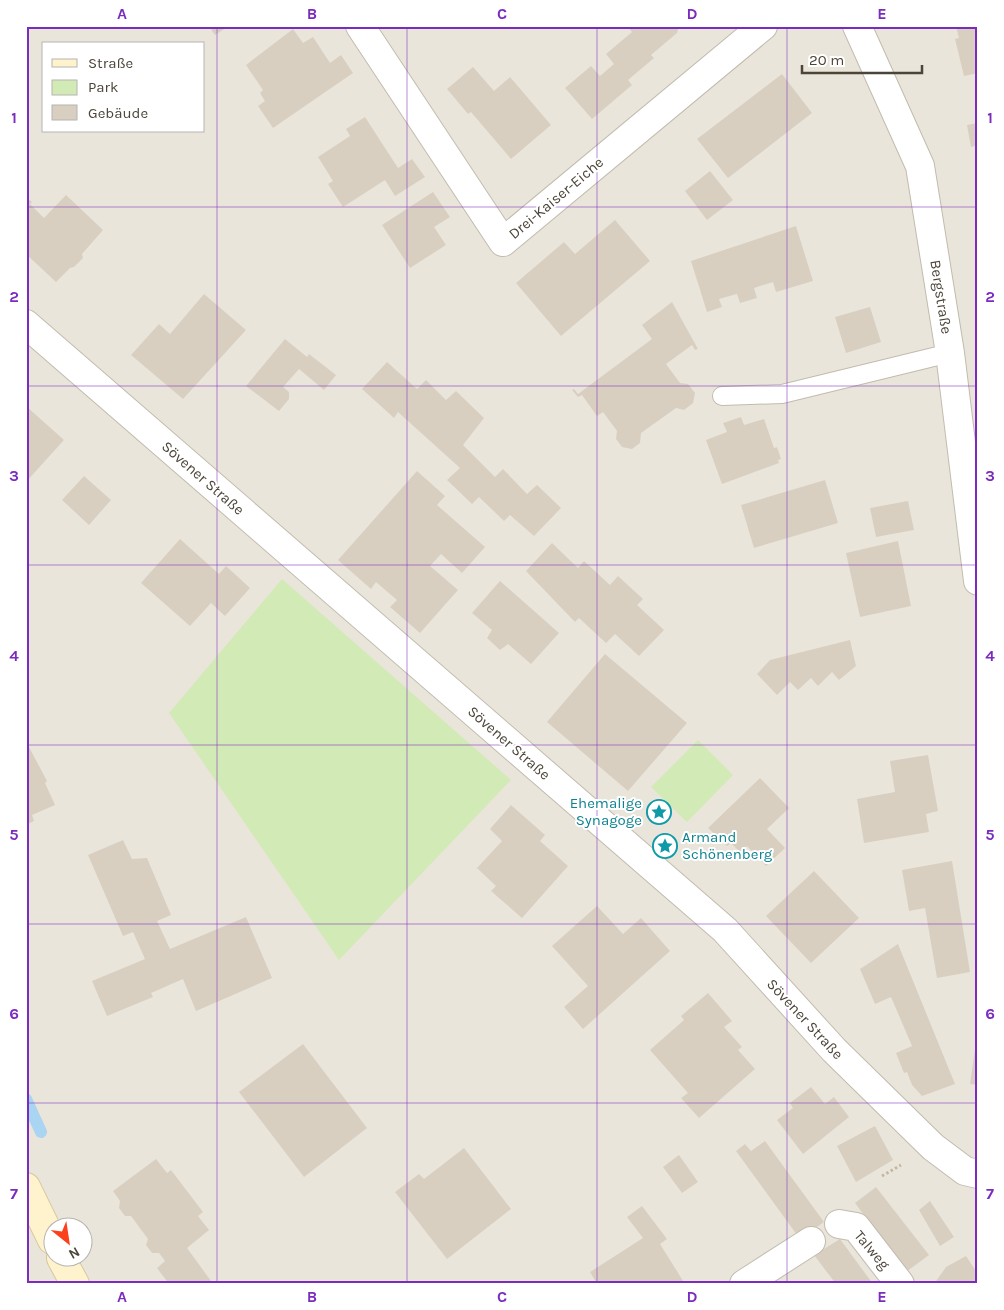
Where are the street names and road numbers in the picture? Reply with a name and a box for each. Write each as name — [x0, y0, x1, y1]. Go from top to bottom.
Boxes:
street label: Drei-Kaiser-Eiche — [505, 153, 607, 243]
street label: Bergstraße — [926, 259, 956, 335]
street label: Sövener Straße — [158, 437, 248, 519]
street label: Sövener Straße — [464, 702, 554, 784]
street label: Sövener Straße — [763, 975, 847, 1063]
street label: Talweg — [850, 1227, 894, 1274]

